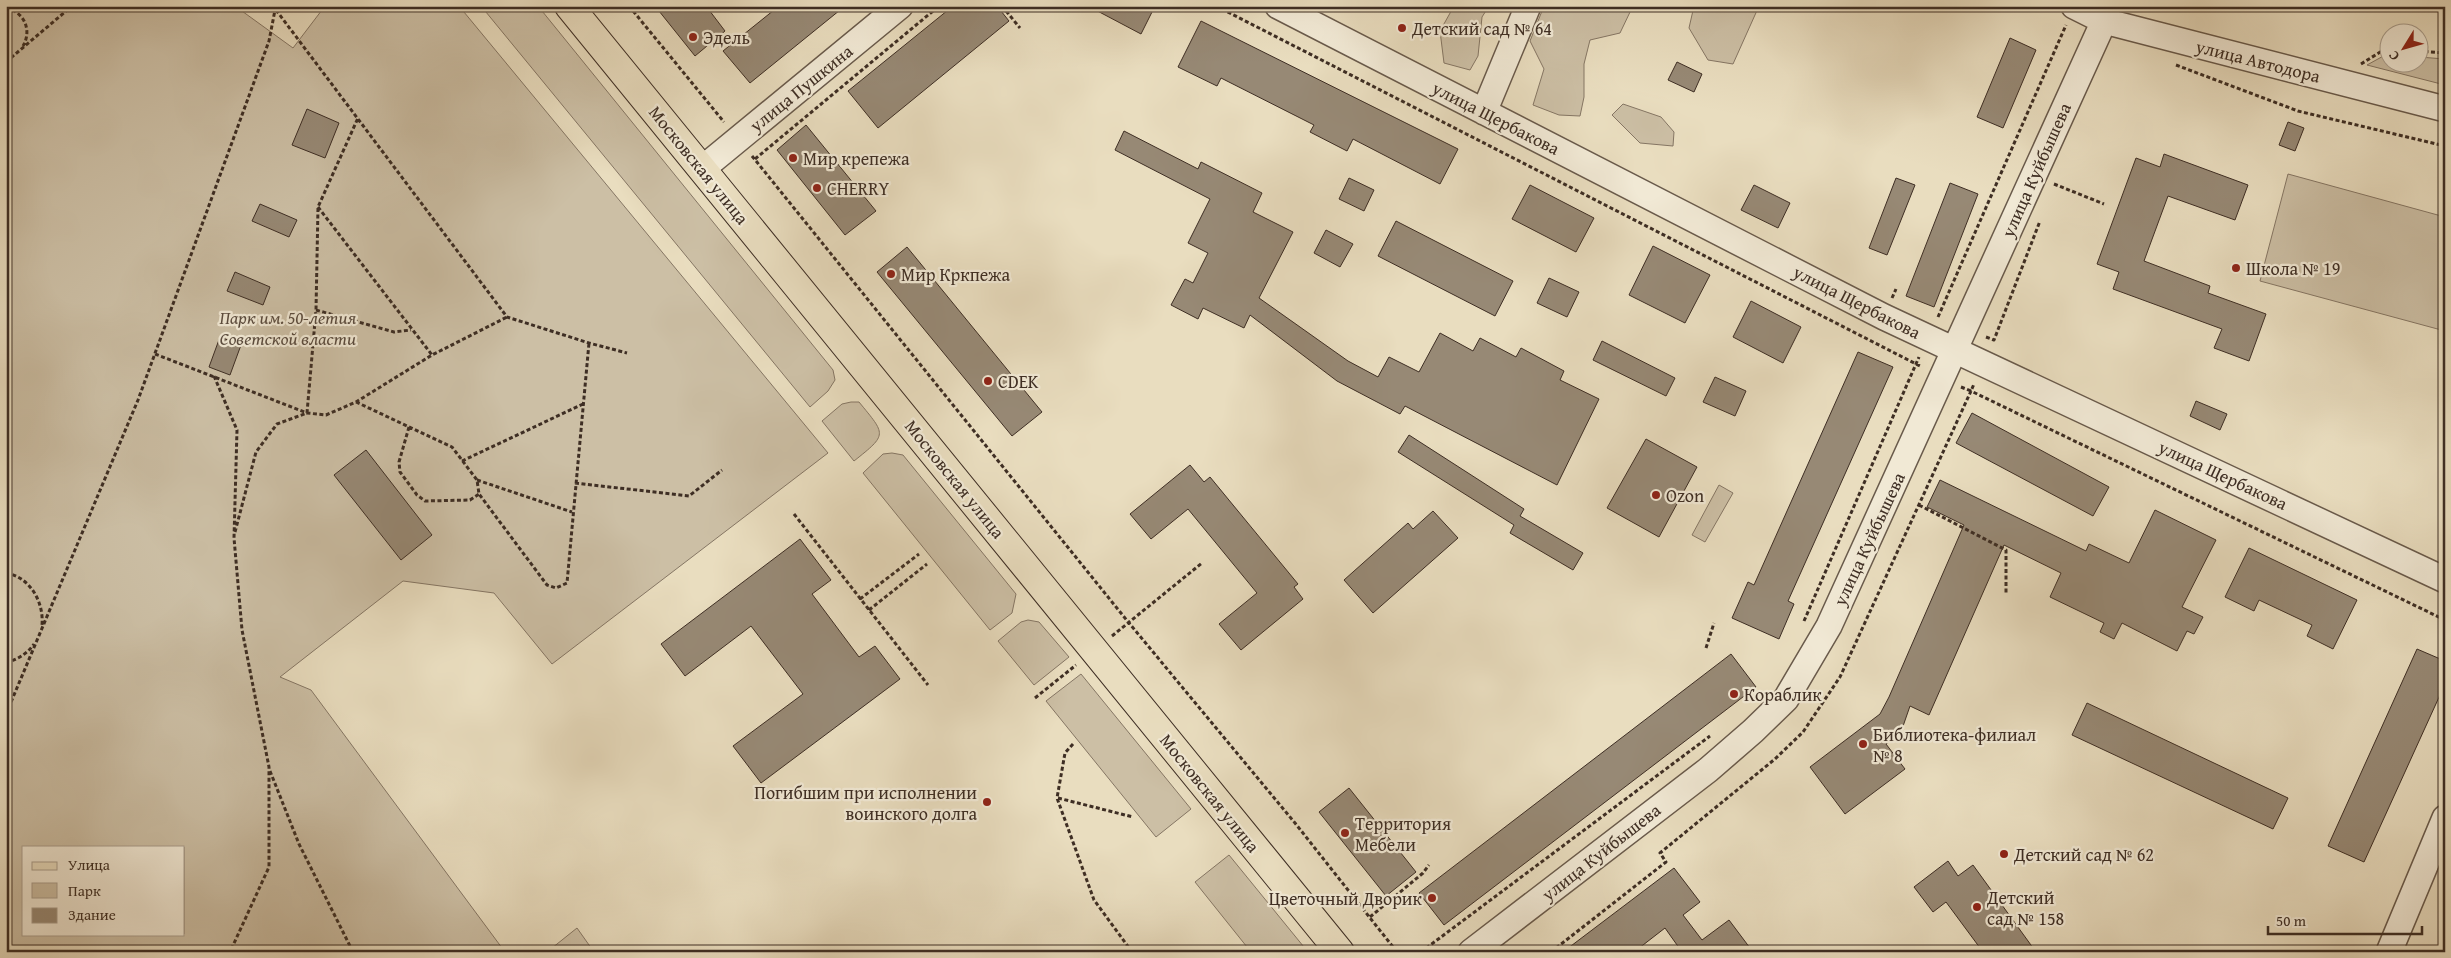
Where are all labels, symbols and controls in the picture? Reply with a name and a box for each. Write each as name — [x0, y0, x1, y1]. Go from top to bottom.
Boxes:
place label: Детский сад № 64 — [1411, 15, 1552, 42]
marker: Детский сад № 64 — [1396, 22, 1408, 34]
north arrow — [2378, 22, 2428, 72]
place label: Эдель — [703, 24, 750, 51]
marker: Эдель — [687, 31, 699, 43]
street label: улица Автодора — [2192, 32, 2323, 90]
street label: улица Пушкина — [743, 38, 859, 139]
text: С — [2383, 47, 2404, 65]
street label: улица Щербакова — [1427, 74, 1565, 162]
street label: улица Куйбышева — [1994, 98, 2078, 243]
street label: Московская улица — [642, 100, 756, 231]
place label: Мир крепежа — [803, 145, 910, 172]
marker: Мир крепежа — [787, 152, 799, 164]
place label: CHERRY — [827, 175, 890, 202]
marker: CHERRY — [811, 182, 823, 194]
place label: Школа № 19 — [2246, 255, 2340, 282]
street label: улица Щербакова — [1788, 258, 1926, 346]
place label: Мир Кркпежа — [901, 261, 1010, 288]
marker: Школа № 19 — [2230, 262, 2242, 274]
marker: Мир Кркпежа — [885, 268, 897, 280]
park label: Парк им. 50-летия Советской власти — [220, 304, 357, 352]
place label: CDEK — [998, 368, 1039, 395]
marker: CDEK — [982, 375, 994, 387]
street label: Московская улица — [898, 414, 1012, 545]
street label: улица Щербакова — [2153, 433, 2292, 517]
street label: улица Куйбышева — [1826, 467, 1912, 611]
place label: Ozon — [1666, 482, 1704, 509]
marker: Ozon — [1650, 489, 1662, 501]
place label: Кораблик — [1744, 681, 1822, 708]
marker: Кораблик — [1728, 688, 1740, 700]
place label: Библиотека-филиал № 8 — [1873, 721, 2036, 769]
street label: Московская улица — [1153, 728, 1267, 859]
marker: Библиотека-филиал № 8 — [1857, 738, 1869, 750]
place label: Погибшим при исполнении воинского долга — [754, 779, 977, 827]
marker: Погибшим при исполнении воинского долга — [981, 796, 993, 808]
street label: улица Куйбышева — [1535, 797, 1667, 908]
place label: Территория Мебели — [1355, 810, 1451, 858]
marker: Территория Мебели — [1339, 827, 1351, 839]
place label: Детский сад № 62 — [2013, 841, 2154, 868]
legend — [22, 846, 185, 936]
marker: Детский сад № 62 — [1998, 848, 2010, 860]
text: Улица — [68, 854, 111, 875]
text: Парк — [68, 880, 101, 901]
place label: Детский сад № 158 — [1986, 884, 2064, 932]
place label: Цветочный Дворик — [1269, 885, 1423, 912]
marker: Цветочный Дворик — [1426, 892, 1438, 904]
marker: Детский сад № 158 — [1971, 901, 1983, 913]
scale bar — [2268, 903, 2422, 935]
text: Здание — [68, 904, 116, 925]
text: 50 m — [2276, 910, 2307, 931]

